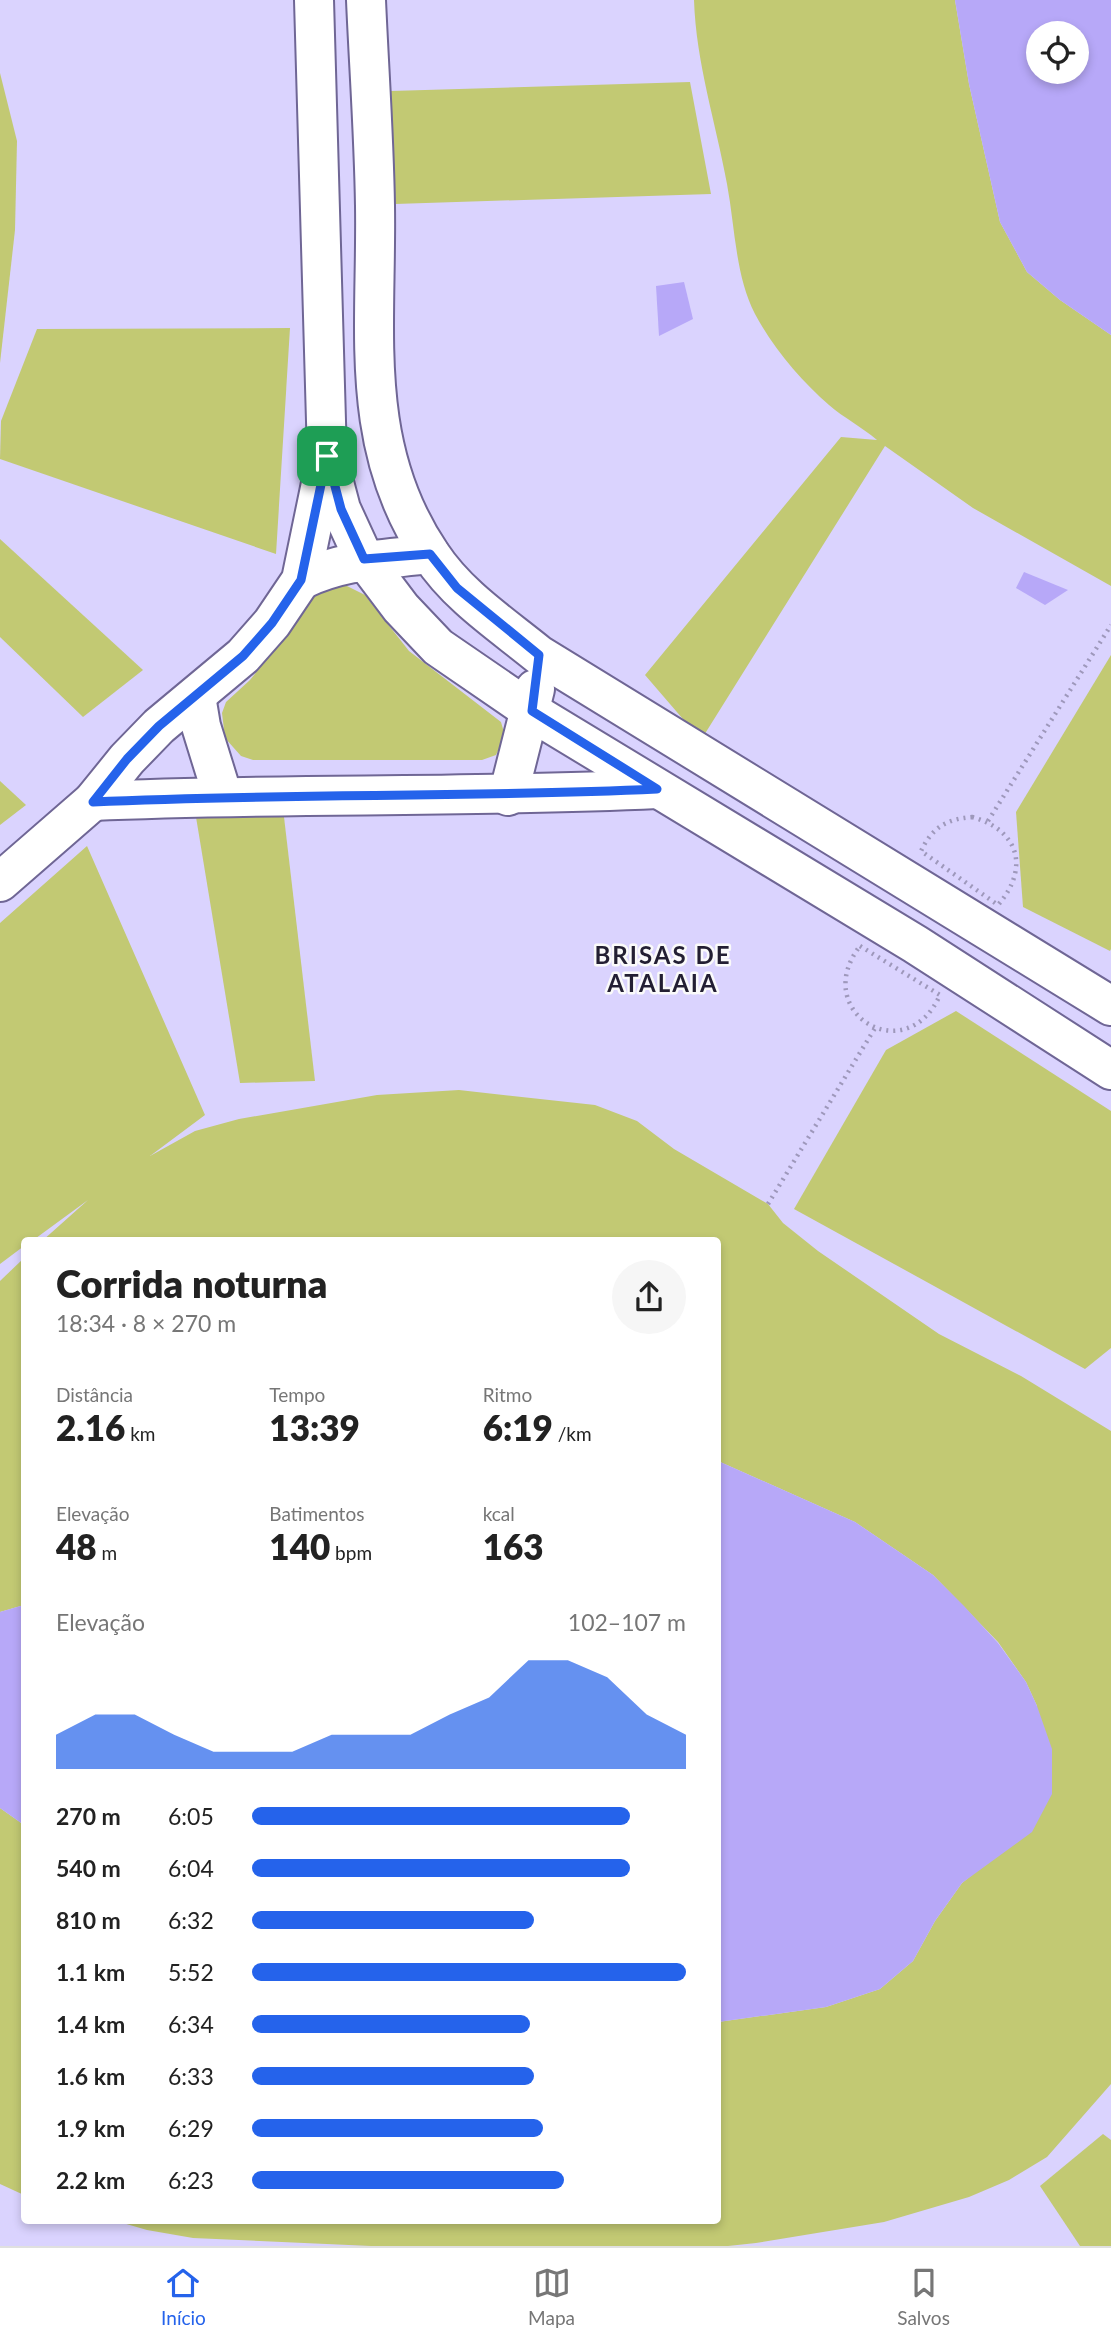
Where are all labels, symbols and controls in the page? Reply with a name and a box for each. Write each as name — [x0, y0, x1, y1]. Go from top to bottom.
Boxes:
map controls — [1026, 21, 1089, 84]
button: locate — [1026, 21, 1089, 84]
pin — [297, 426, 357, 486]
icon: arrive — [308, 437, 346, 475]
district label: BRISAS DE ATALAIA — [595, 940, 731, 997]
text: Corrida noturna — [56, 1260, 327, 1306]
button: share — [612, 1260, 686, 1334]
text: 18:34 · 8 × 270 m — [56, 1309, 236, 1337]
text: Distância — [56, 1383, 133, 1406]
text: Tempo — [269, 1383, 325, 1406]
text: Ritmo — [483, 1383, 532, 1406]
text: 2.16 — [56, 1406, 125, 1448]
text: 13:39 — [269, 1406, 360, 1448]
text: 6:19 — [483, 1406, 553, 1448]
text: km — [125, 1422, 155, 1445]
text: /km — [553, 1422, 592, 1445]
text: Elevação — [56, 1502, 130, 1525]
text: Batimentos — [269, 1502, 364, 1525]
text: kcal — [483, 1502, 515, 1525]
text: 48 — [56, 1525, 97, 1567]
text: 140 — [269, 1525, 330, 1567]
text: 163 — [483, 1525, 544, 1567]
text: m — [97, 1541, 117, 1564]
text: bpm — [330, 1541, 372, 1564]
text: Elevação — [56, 1608, 145, 1636]
text: 102–107 m — [568, 1608, 686, 1636]
text: 270 m — [56, 1802, 121, 1830]
text: 6:05 — [168, 1802, 214, 1830]
text: 540 m — [56, 1854, 121, 1882]
text: 6:04 — [168, 1854, 214, 1882]
text: 810 m — [56, 1906, 121, 1934]
text: 6:32 — [168, 1906, 214, 1934]
text: 1.1 km — [56, 1958, 125, 1986]
text: 5:52 — [168, 1958, 214, 1986]
text: 1.4 km — [56, 2010, 125, 2038]
text: 6:34 — [168, 2010, 214, 2038]
text: 1.6 km — [56, 2062, 125, 2090]
text: 6:33 — [168, 2062, 214, 2090]
text: 1.9 km — [56, 2114, 125, 2142]
text: 6:29 — [168, 2114, 214, 2142]
text: 2.2 km — [56, 2166, 125, 2194]
text: 6:23 — [168, 2166, 214, 2194]
tab: Início — [161, 2264, 206, 2329]
tab: Mapa — [528, 2264, 575, 2329]
tab: Salvos — [897, 2264, 950, 2329]

